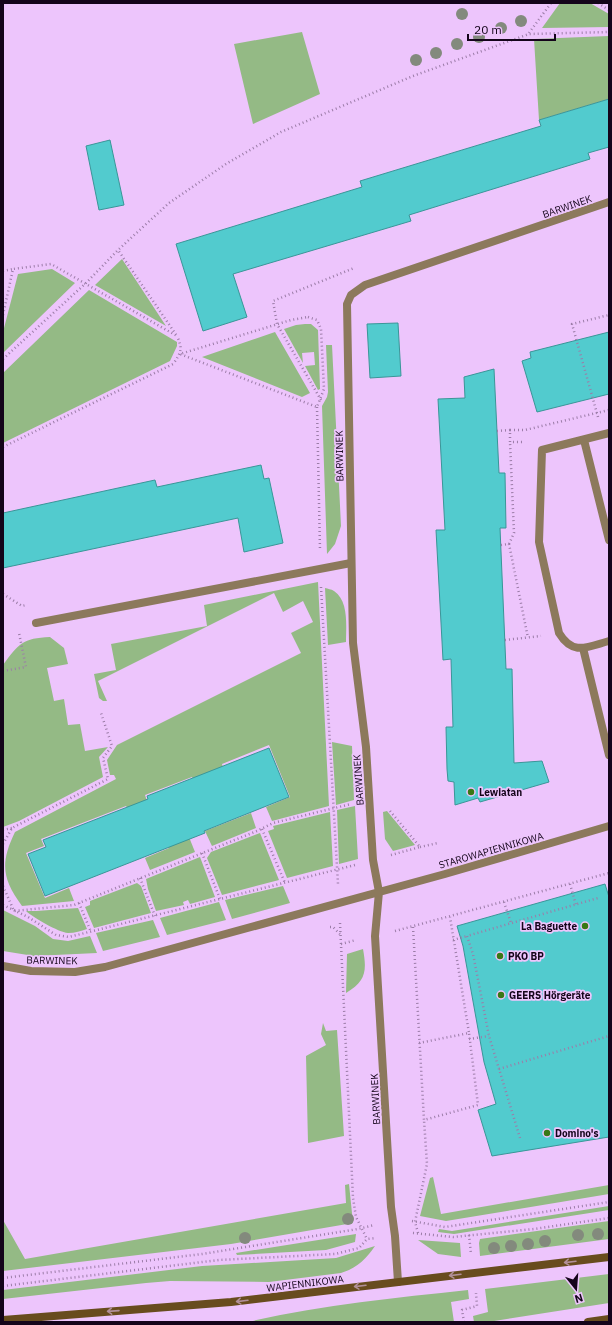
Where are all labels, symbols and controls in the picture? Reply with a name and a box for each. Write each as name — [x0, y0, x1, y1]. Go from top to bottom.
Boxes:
scale bar — [468, 16, 555, 42]
text: 20 m — [474, 22, 502, 37]
street label: BARWINEK — [541, 192, 594, 221]
street label: BARWINEK — [333, 430, 346, 482]
street label: BARWINEK — [350, 753, 367, 806]
place label: Lewiatan — [479, 786, 522, 799]
marker: Lewiatan — [466, 787, 476, 797]
street label: STAROWAPIENNIKOWA — [437, 829, 546, 872]
place label: La Baguette — [521, 920, 577, 933]
marker: La Baguette — [580, 921, 590, 931]
place label: PKO BP — [508, 950, 544, 963]
marker: PKO BP — [495, 951, 505, 961]
street label: BARWINEK — [26, 954, 78, 967]
place label: GEERS Hörgeräte — [509, 989, 591, 1002]
marker: GEERS Hörgeräte — [496, 990, 506, 1000]
street label: BARWINEK — [368, 1072, 383, 1125]
place label: Domino's — [555, 1127, 599, 1140]
marker: Domino's — [542, 1128, 552, 1138]
one-way arrow — [564, 1258, 577, 1266]
north arrow — [556, 1269, 596, 1309]
one-way arrow — [449, 1271, 462, 1279]
street label: WAPIENNIKOWA — [266, 1272, 345, 1295]
one-way arrow — [354, 1283, 367, 1290]
text: N — [573, 1291, 585, 1306]
one-way arrow — [236, 1297, 249, 1305]
one-way arrow — [107, 1308, 120, 1315]

